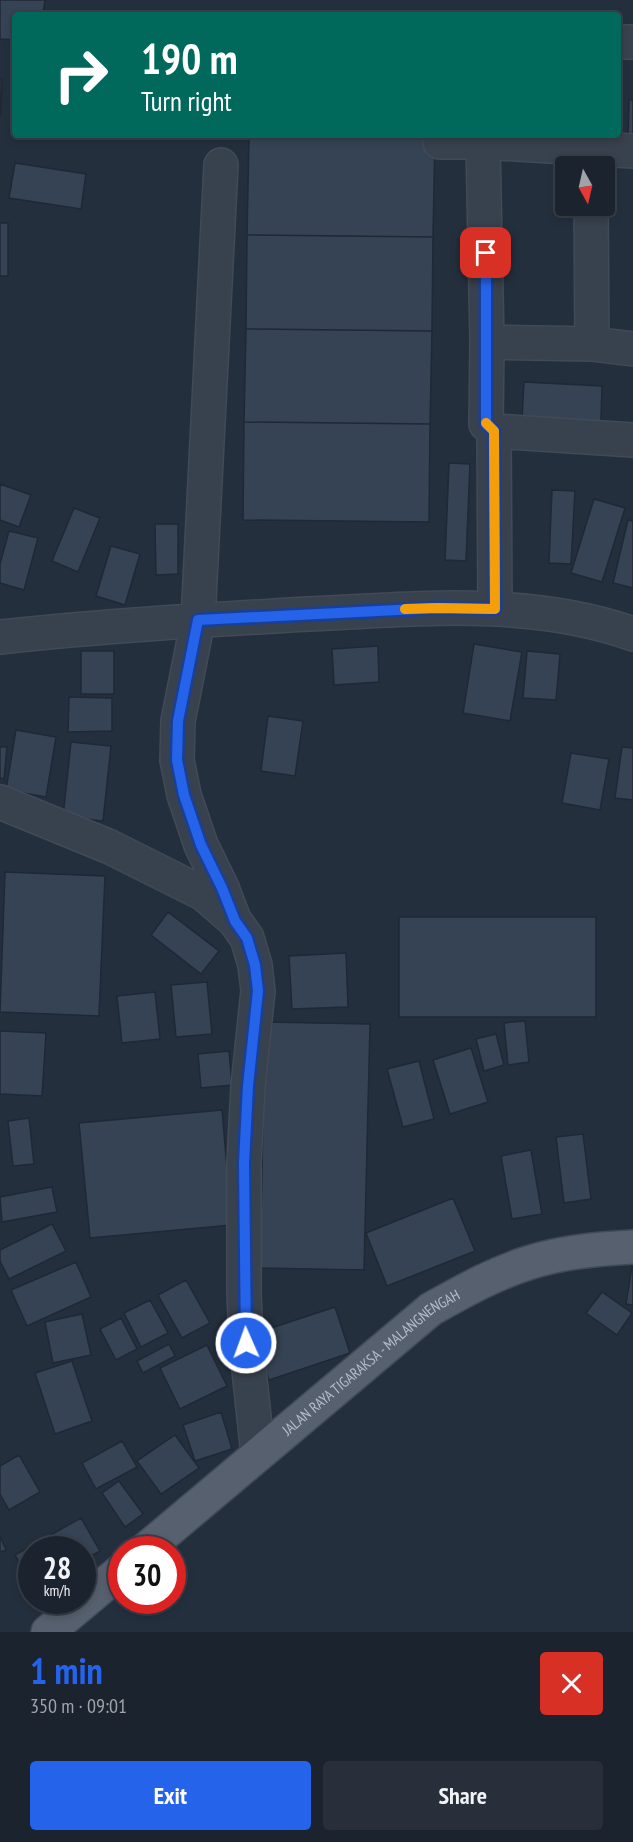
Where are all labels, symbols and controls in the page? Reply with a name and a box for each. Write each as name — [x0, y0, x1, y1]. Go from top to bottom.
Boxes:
text: 190 m — [141, 31, 238, 86]
icon: right — [42, 36, 120, 114]
text: Turn right — [141, 84, 232, 118]
north arrow — [555, 156, 615, 216]
map controls — [555, 156, 615, 216]
pin — [460, 227, 511, 278]
icon: arrive — [469, 236, 502, 269]
street label: JALAN RAYA TIGARAKSA - MALANGNENGAH — [277, 1285, 463, 1440]
position arrow — [214, 1311, 278, 1375]
speed limit sign: 30 — [108, 1536, 186, 1614]
text: 28 — [43, 1548, 71, 1587]
text: km/h — [44, 1581, 70, 1600]
text: 1 min — [30, 1647, 103, 1694]
button: close — [540, 1652, 603, 1715]
text: 350 m · 09:01 — [30, 1693, 127, 1719]
button: Exit — [30, 1761, 311, 1830]
button: Share — [323, 1761, 603, 1830]

